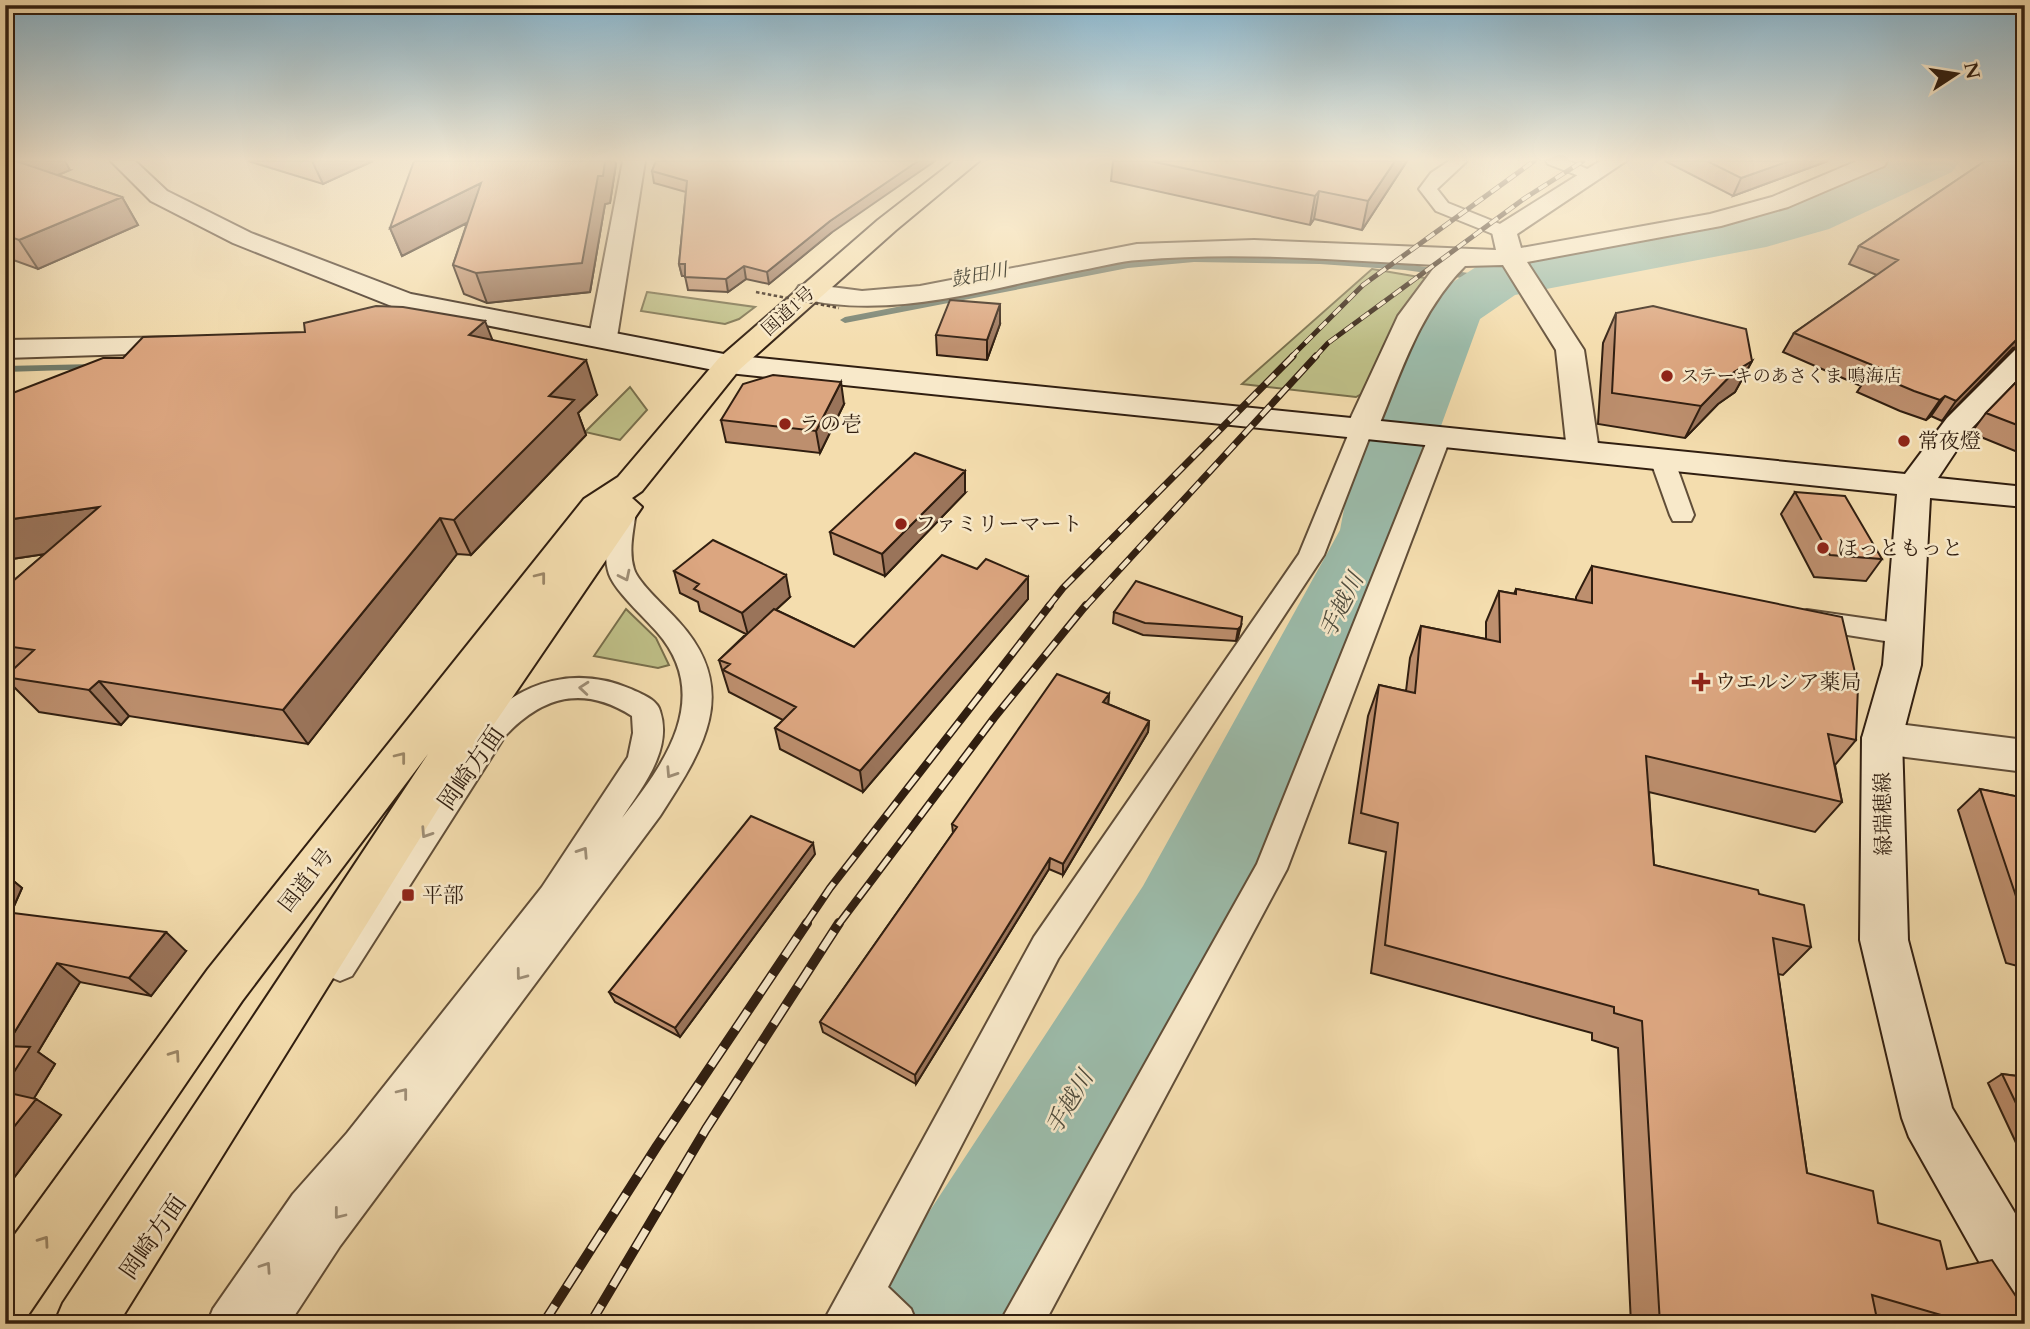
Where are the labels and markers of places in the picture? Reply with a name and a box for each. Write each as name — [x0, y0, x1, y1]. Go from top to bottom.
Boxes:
place label: ステーキのあさくま 鳴海店 — [1681, 364, 1901, 389]
marker: ステーキのあさくま 鳴海店 — [1659, 368, 1675, 384]
place label: ラの壱 — [799, 410, 862, 439]
marker: ラの壱 — [777, 416, 793, 432]
place label: 常夜燈 — [1918, 427, 1981, 456]
marker: 常夜燈 — [1896, 433, 1912, 449]
place label: ファミリーマート — [915, 510, 1083, 539]
marker: ファミリーマート — [893, 516, 909, 532]
place label: ほっともっと — [1837, 534, 1963, 563]
marker: ほっともっと — [1815, 540, 1831, 556]
place label: ウエルシア薬局 — [1715, 668, 1861, 697]
marker: ウエルシア薬局 — [1693, 674, 1709, 690]
place label: 平部 — [422, 881, 464, 910]
marker: 平部 — [400, 887, 416, 903]

